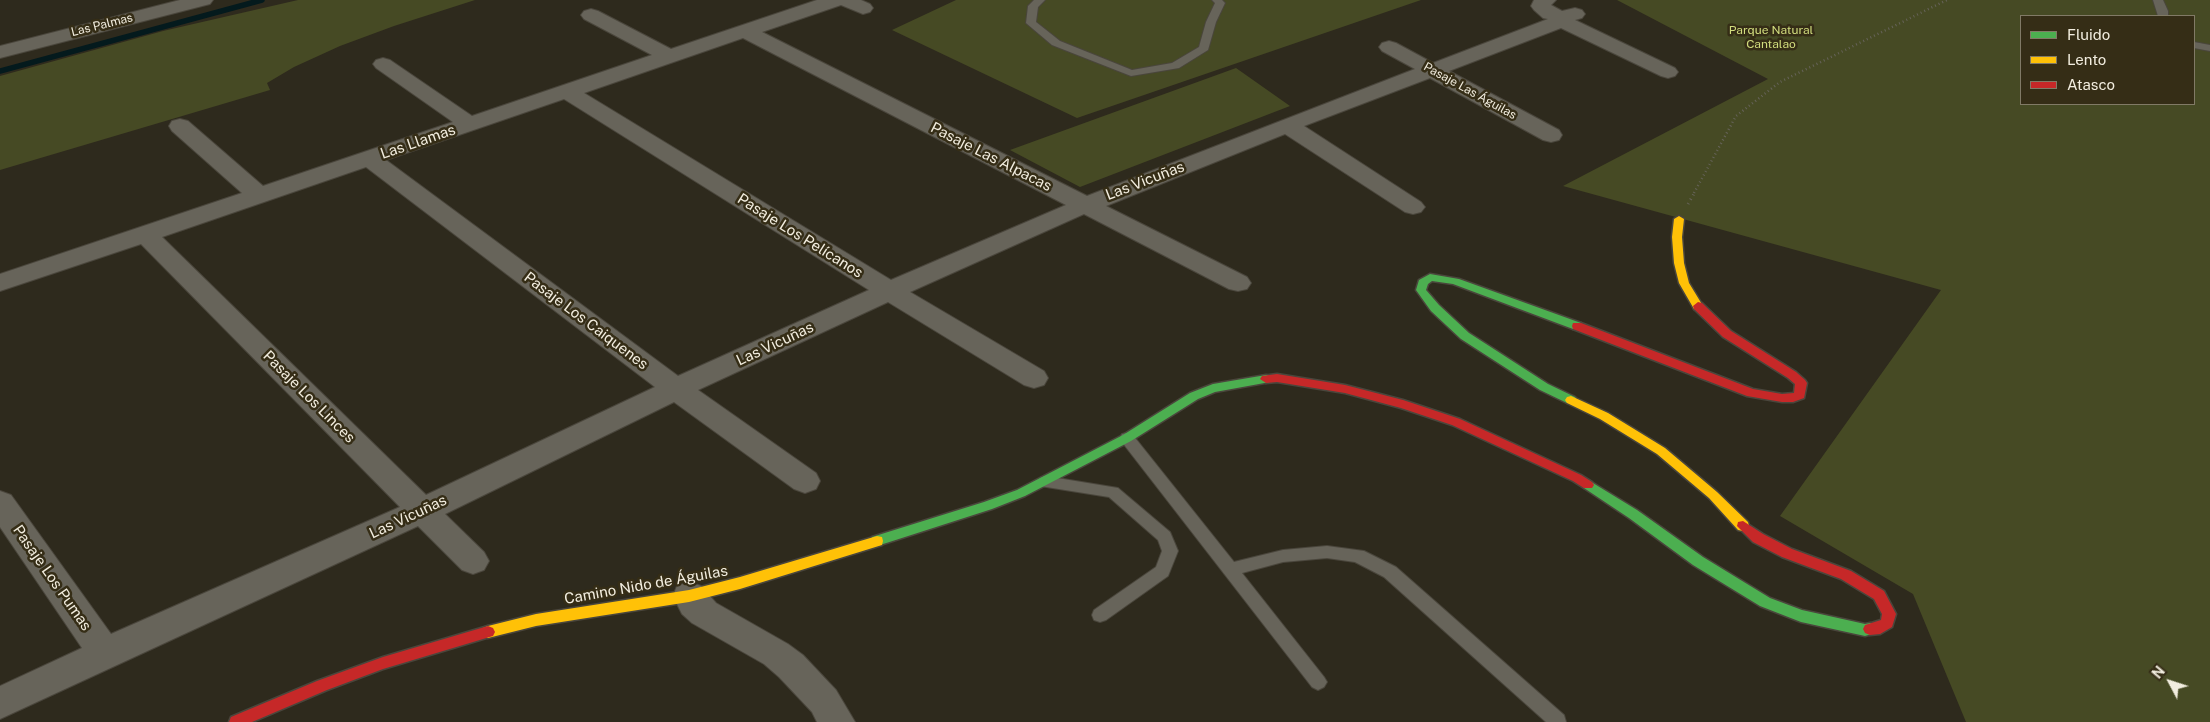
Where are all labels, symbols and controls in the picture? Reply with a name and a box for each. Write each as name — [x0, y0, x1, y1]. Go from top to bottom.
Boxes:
street label: Las Palmas — [70, 10, 134, 40]
legend — [2020, 15, 2195, 105]
park label: Parque Natural Cantalao — [1729, 23, 1813, 51]
text: Fluido — [2067, 26, 2110, 43]
text: Lento — [2067, 51, 2106, 68]
street label: Pasaje Las Águilas — [1421, 60, 1519, 122]
text: Atasco — [2067, 76, 2115, 93]
street label: Pasaje Las Alpacas — [927, 119, 1055, 195]
street label: Las Llamas — [378, 121, 458, 163]
street label: Las Vicuñas — [1103, 158, 1187, 204]
street label: Pasaje Los Pelícanos — [734, 190, 866, 282]
street label: Pasaje Los Caiquenes — [520, 268, 652, 374]
street label: Las Vicuñas — [734, 318, 816, 370]
street label: Pasaje Los Linces — [259, 347, 359, 447]
street label: Las Vicuñas — [367, 491, 449, 543]
street label: Pasaje Los Pumas — [9, 522, 95, 634]
street label: Camino Nido de Águilas — [563, 562, 729, 608]
north arrow — [2145, 657, 2195, 707]
text: N — [2149, 663, 2168, 682]

